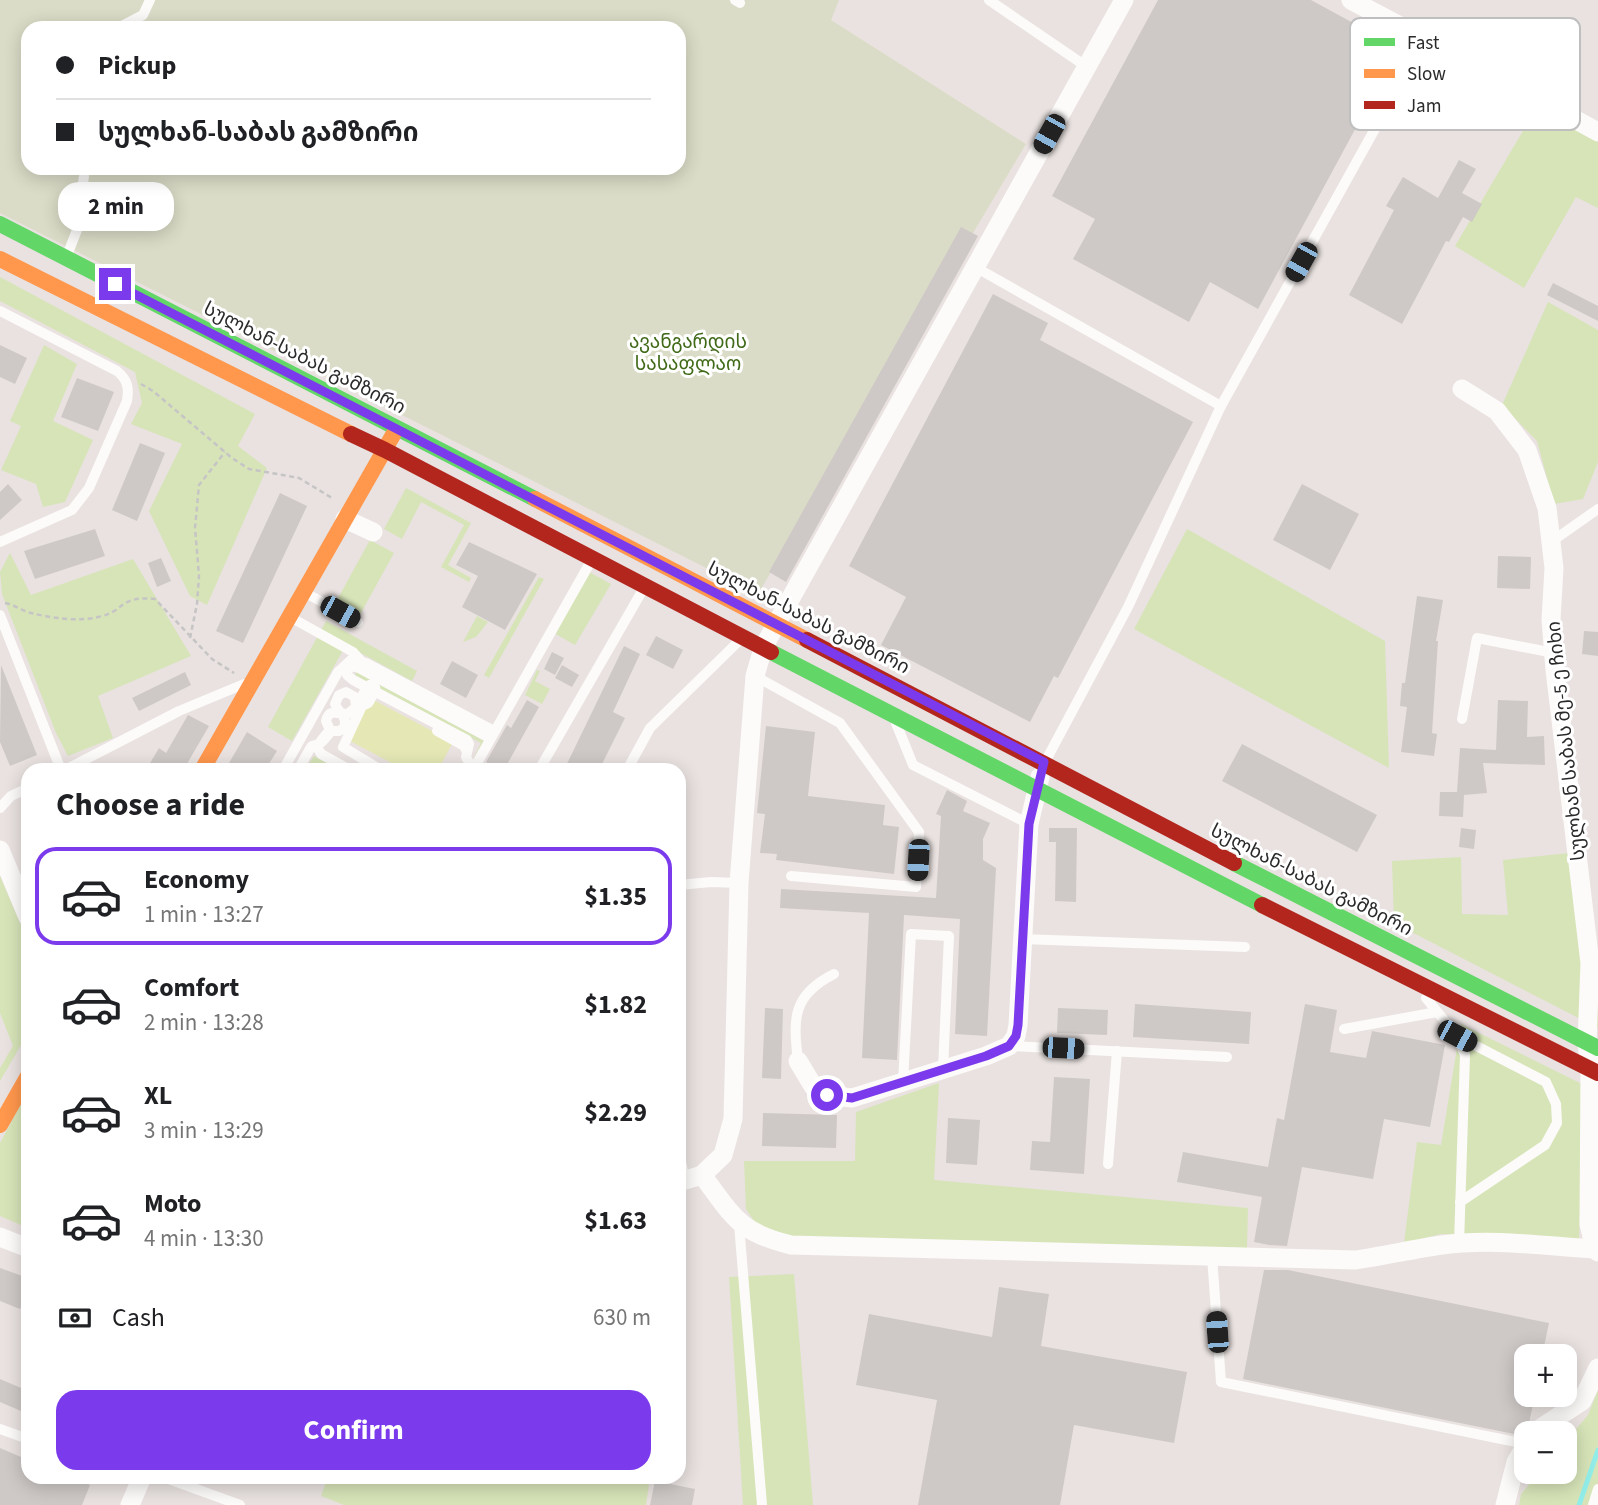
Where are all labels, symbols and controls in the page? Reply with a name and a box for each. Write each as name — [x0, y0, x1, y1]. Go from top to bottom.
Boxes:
legend — [1350, 18, 1580, 130]
text: Fast — [1407, 30, 1440, 57]
text: Pickup — [98, 47, 176, 84]
text: Slow — [1407, 61, 1446, 88]
text: Jam — [1407, 93, 1441, 120]
car — [1030, 111, 1069, 157]
text: სულხან-საბას გამზირი — [98, 114, 418, 151]
callout: 2 min — [57, 182, 173, 232]
text: 2 min — [88, 190, 144, 223]
car — [1282, 239, 1321, 285]
route end — [99, 268, 131, 300]
street label: სულხან-საბას გამზირი — [199, 296, 410, 421]
park label: ავანგარდის სასაფლაო — [629, 329, 747, 378]
street label: სულხან-საბას გამზირი — [703, 556, 914, 681]
car — [317, 593, 364, 631]
street label: სულხან საბას მე-5 ე ჩიხი — [1540, 620, 1592, 862]
text: Choose a ride — [56, 782, 245, 828]
street label: სულხან-საბას გამზირი — [1206, 818, 1417, 943]
car — [907, 838, 930, 882]
text: Economy — [144, 861, 249, 898]
icon: car — [60, 865, 123, 928]
text: $1.35 — [584, 878, 647, 915]
text: 1 min · 13:27 — [144, 898, 264, 931]
text: Comfort — [144, 969, 239, 1006]
icon: car — [60, 973, 123, 1036]
text: $1.82 — [584, 986, 647, 1023]
text: 2 min · 13:28 — [144, 1006, 264, 1039]
car — [1434, 1017, 1481, 1055]
car — [1042, 1036, 1085, 1060]
text: XL — [144, 1077, 172, 1114]
route start — [811, 1079, 843, 1111]
icon: car — [60, 1081, 123, 1144]
text: $2.29 — [584, 1094, 647, 1131]
text: 3 min · 13:29 — [144, 1114, 264, 1147]
text: Moto — [144, 1185, 201, 1222]
icon: car — [60, 1189, 123, 1252]
text: $1.63 — [584, 1202, 647, 1239]
text: 4 min · 13:30 — [144, 1222, 264, 1255]
icon: cash — [56, 1299, 94, 1337]
text: Cash — [112, 1299, 165, 1336]
text: 630 m — [593, 1301, 651, 1334]
car — [1206, 1310, 1229, 1354]
map controls — [1514, 1344, 1577, 1484]
button: + — [1514, 1344, 1577, 1407]
button: Confirm — [56, 1390, 651, 1470]
button: − — [1514, 1421, 1577, 1484]

